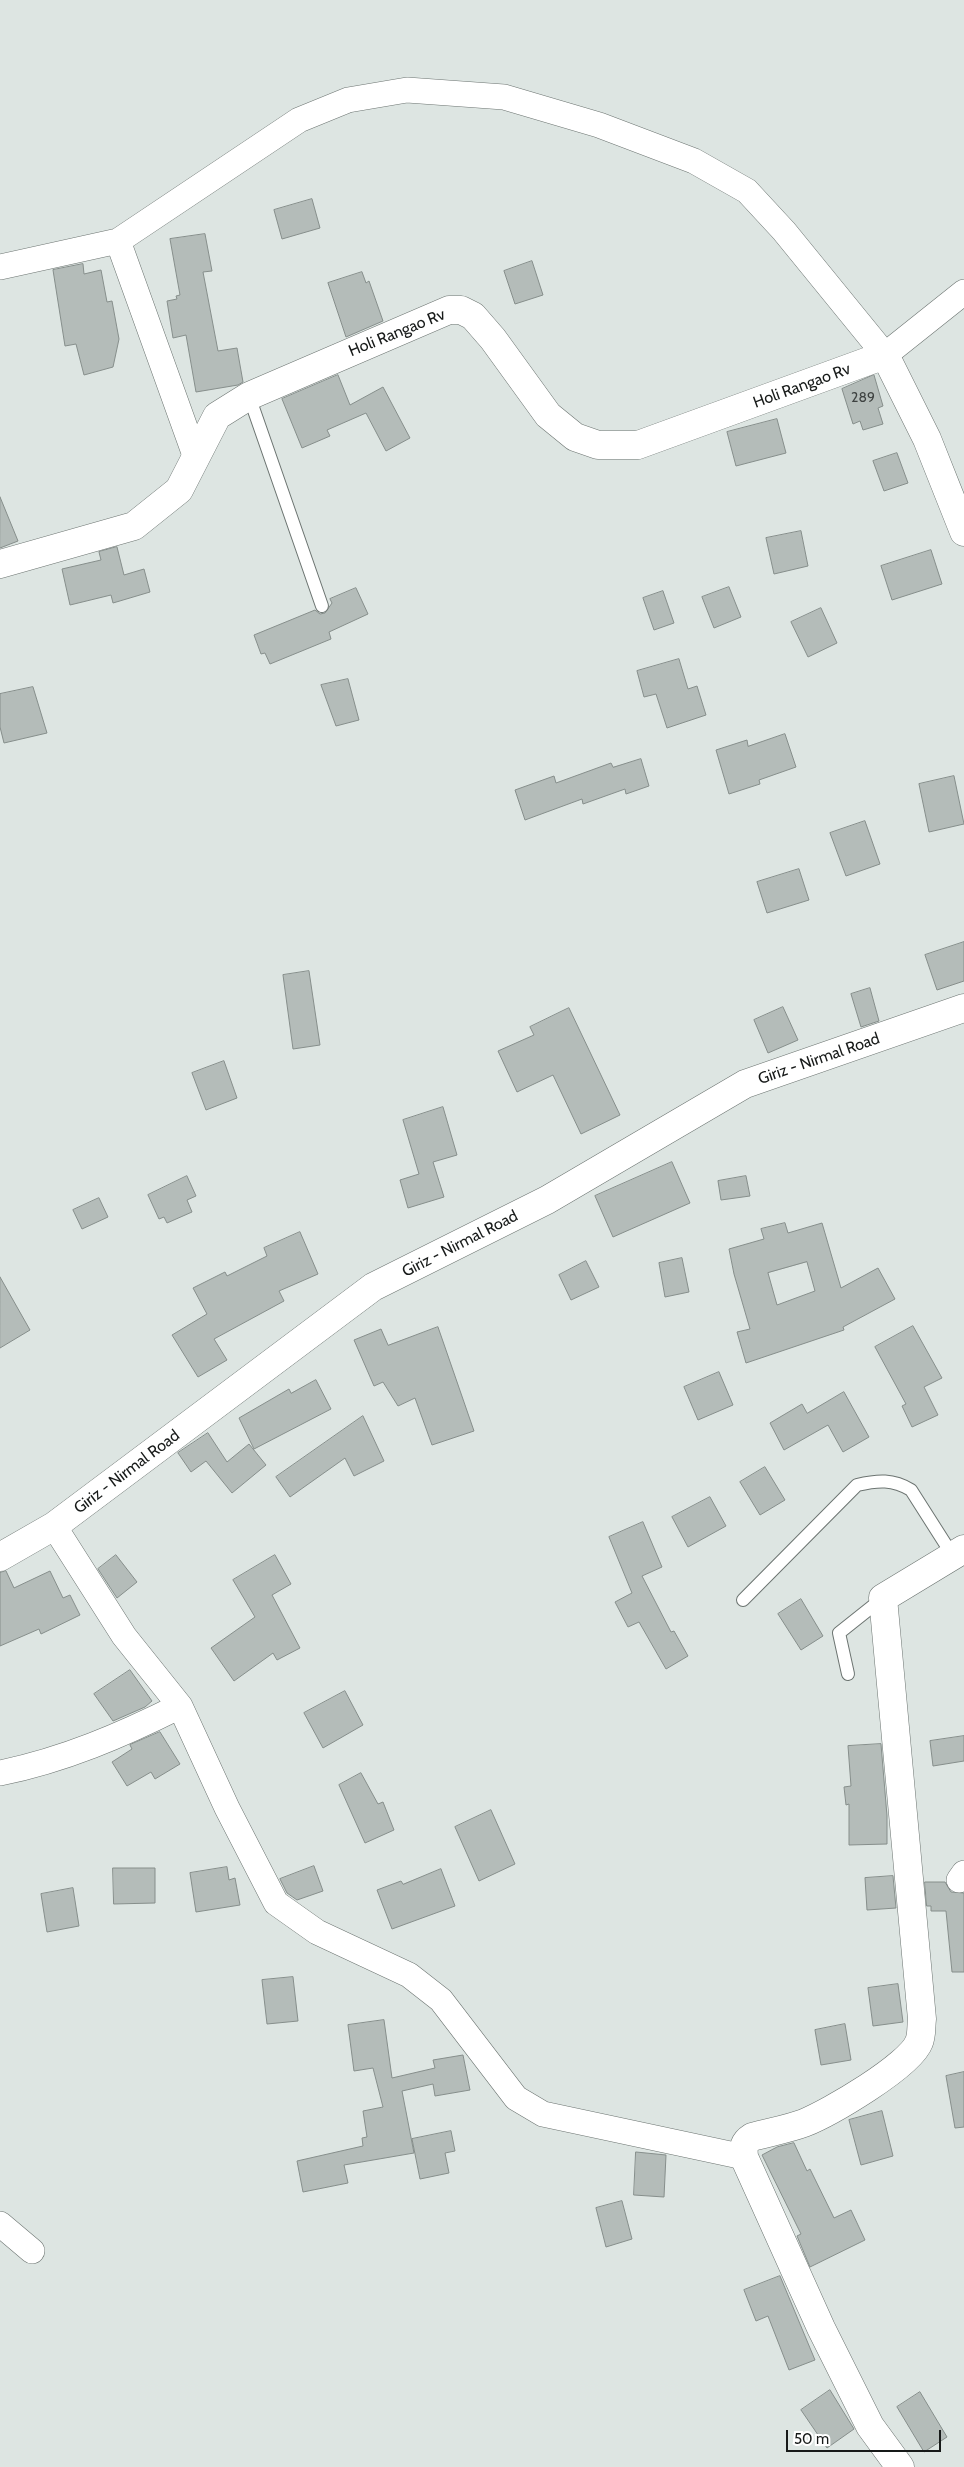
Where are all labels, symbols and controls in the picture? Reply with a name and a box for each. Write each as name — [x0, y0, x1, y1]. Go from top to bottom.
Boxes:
street label: Holi Rangao Rv — [346, 305, 448, 361]
street label: Holi Rangao Rv — [751, 359, 853, 413]
house number: 289 — [851, 390, 875, 406]
street label: Giriz - Nirmal Road — [756, 1029, 882, 1089]
street label: Giriz - Nirmal Road — [399, 1207, 521, 1281]
street label: Giriz - Nirmal Road — [70, 1426, 184, 1518]
scale bar — [789, 2420, 944, 2452]
text: 50 m — [794, 2430, 829, 2448]

